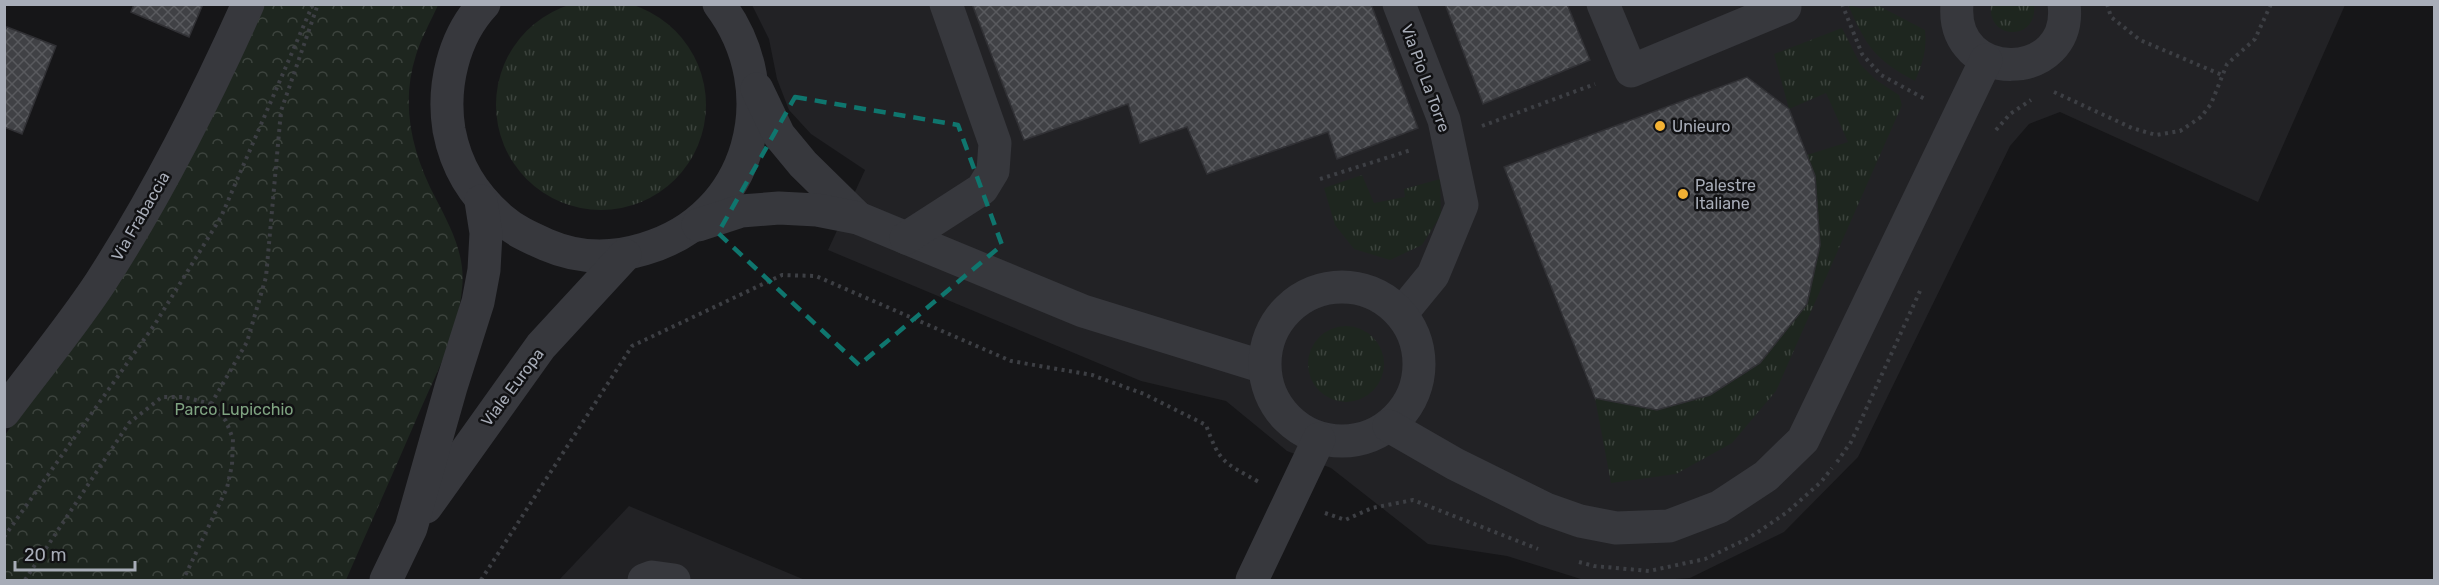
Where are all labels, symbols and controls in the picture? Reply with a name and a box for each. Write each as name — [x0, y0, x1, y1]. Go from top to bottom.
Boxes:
street label: Via Pio La Torre — [1397, 22, 1454, 135]
place label: Unieuro — [1672, 117, 1730, 136]
marker: Unieuro — [1653, 119, 1667, 133]
street label: Via Frabaccia — [107, 168, 174, 264]
place label: Palestre Italiane — [1695, 176, 1756, 213]
marker: Palestre Italiane — [1676, 187, 1690, 201]
street label: Viale Europa — [477, 345, 548, 430]
park label: Parco Lupicchio — [174, 400, 294, 419]
scale bar — [15, 534, 135, 572]
text: 20 m — [24, 544, 66, 566]

